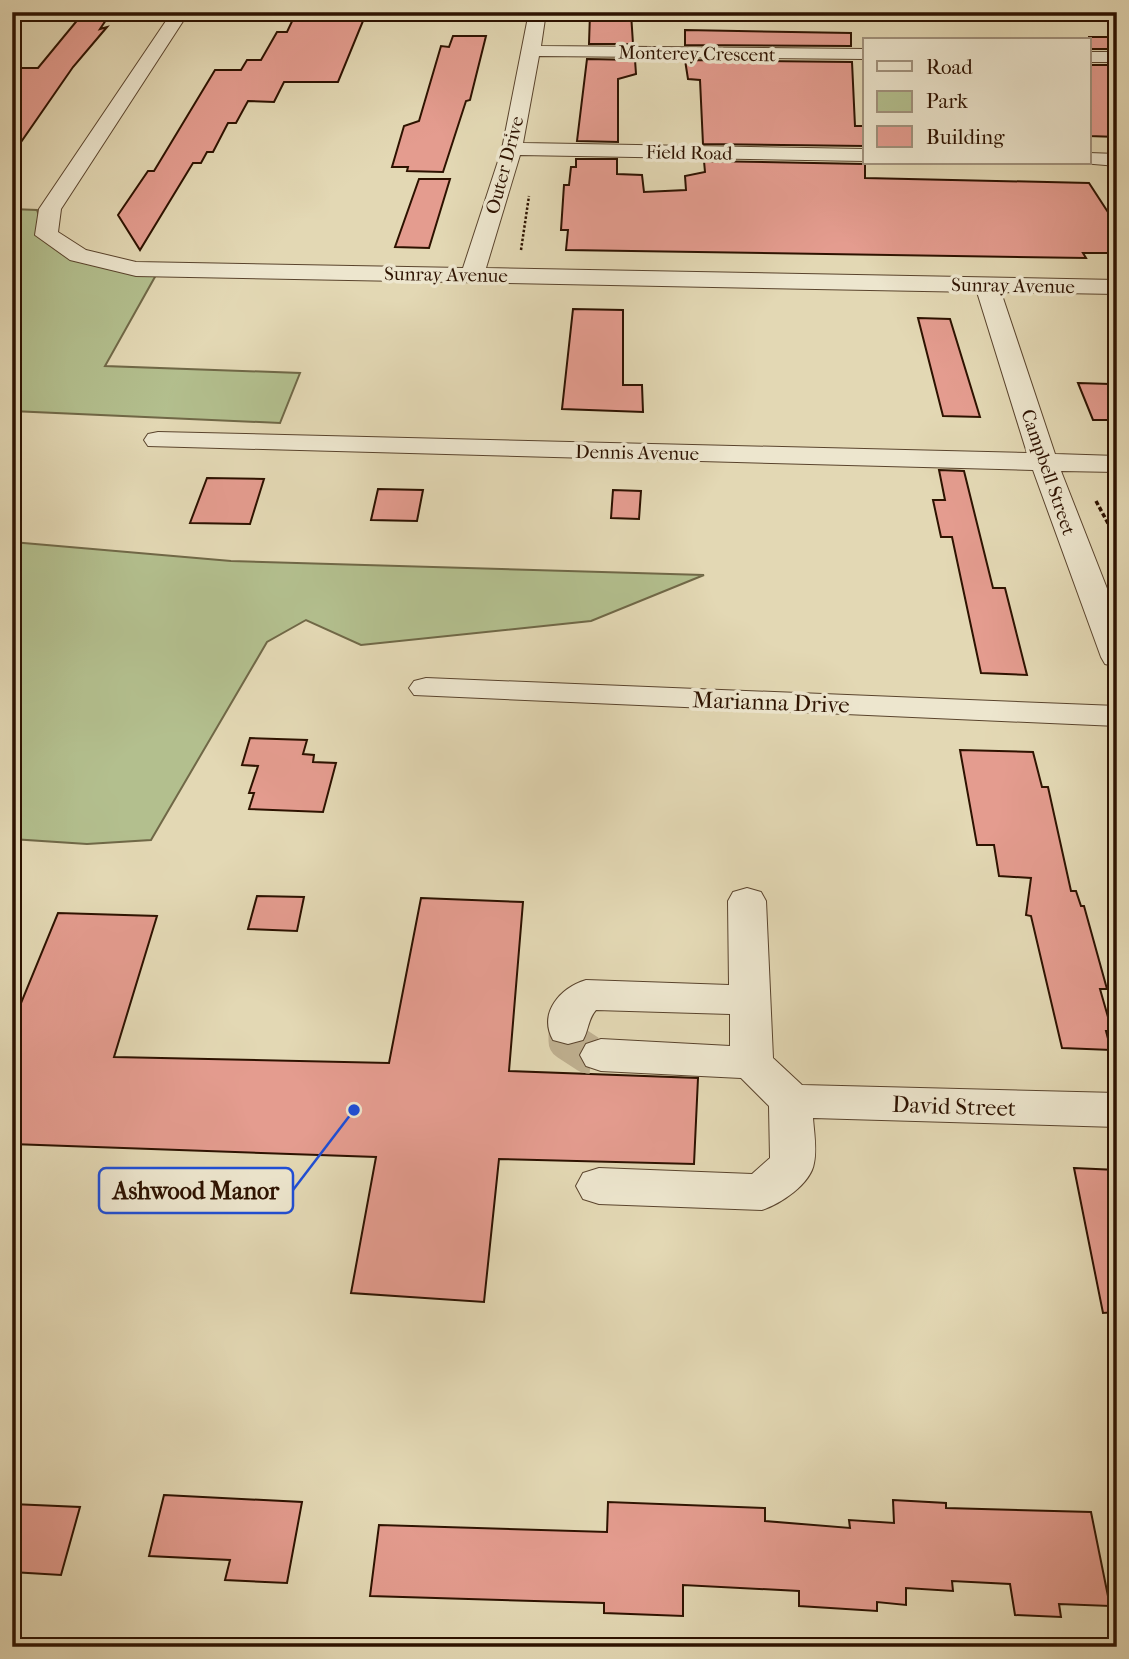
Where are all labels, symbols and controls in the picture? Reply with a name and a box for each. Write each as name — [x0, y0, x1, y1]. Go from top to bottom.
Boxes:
legend — [863, 38, 1090, 164]
street label: Monterey Crescent — [618, 42, 776, 66]
text: Road — [926, 55, 973, 79]
text: Park — [926, 89, 968, 113]
street label: Outer Drive — [481, 114, 529, 217]
text: Building — [926, 125, 1005, 149]
street label: Field Road — [645, 141, 733, 165]
street label: Sunray Avenue — [384, 263, 508, 287]
street label: Sunray Avenue — [951, 274, 1075, 298]
street label: Campbell Street — [1016, 407, 1080, 538]
street label: Dennis Avenue — [575, 441, 699, 465]
street label: Marianna Drive — [692, 686, 850, 719]
street label: David Street — [891, 1091, 1016, 1122]
callout: Ashwood Manor — [99, 1168, 293, 1213]
text: Ashwood Manor — [111, 1177, 280, 1205]

